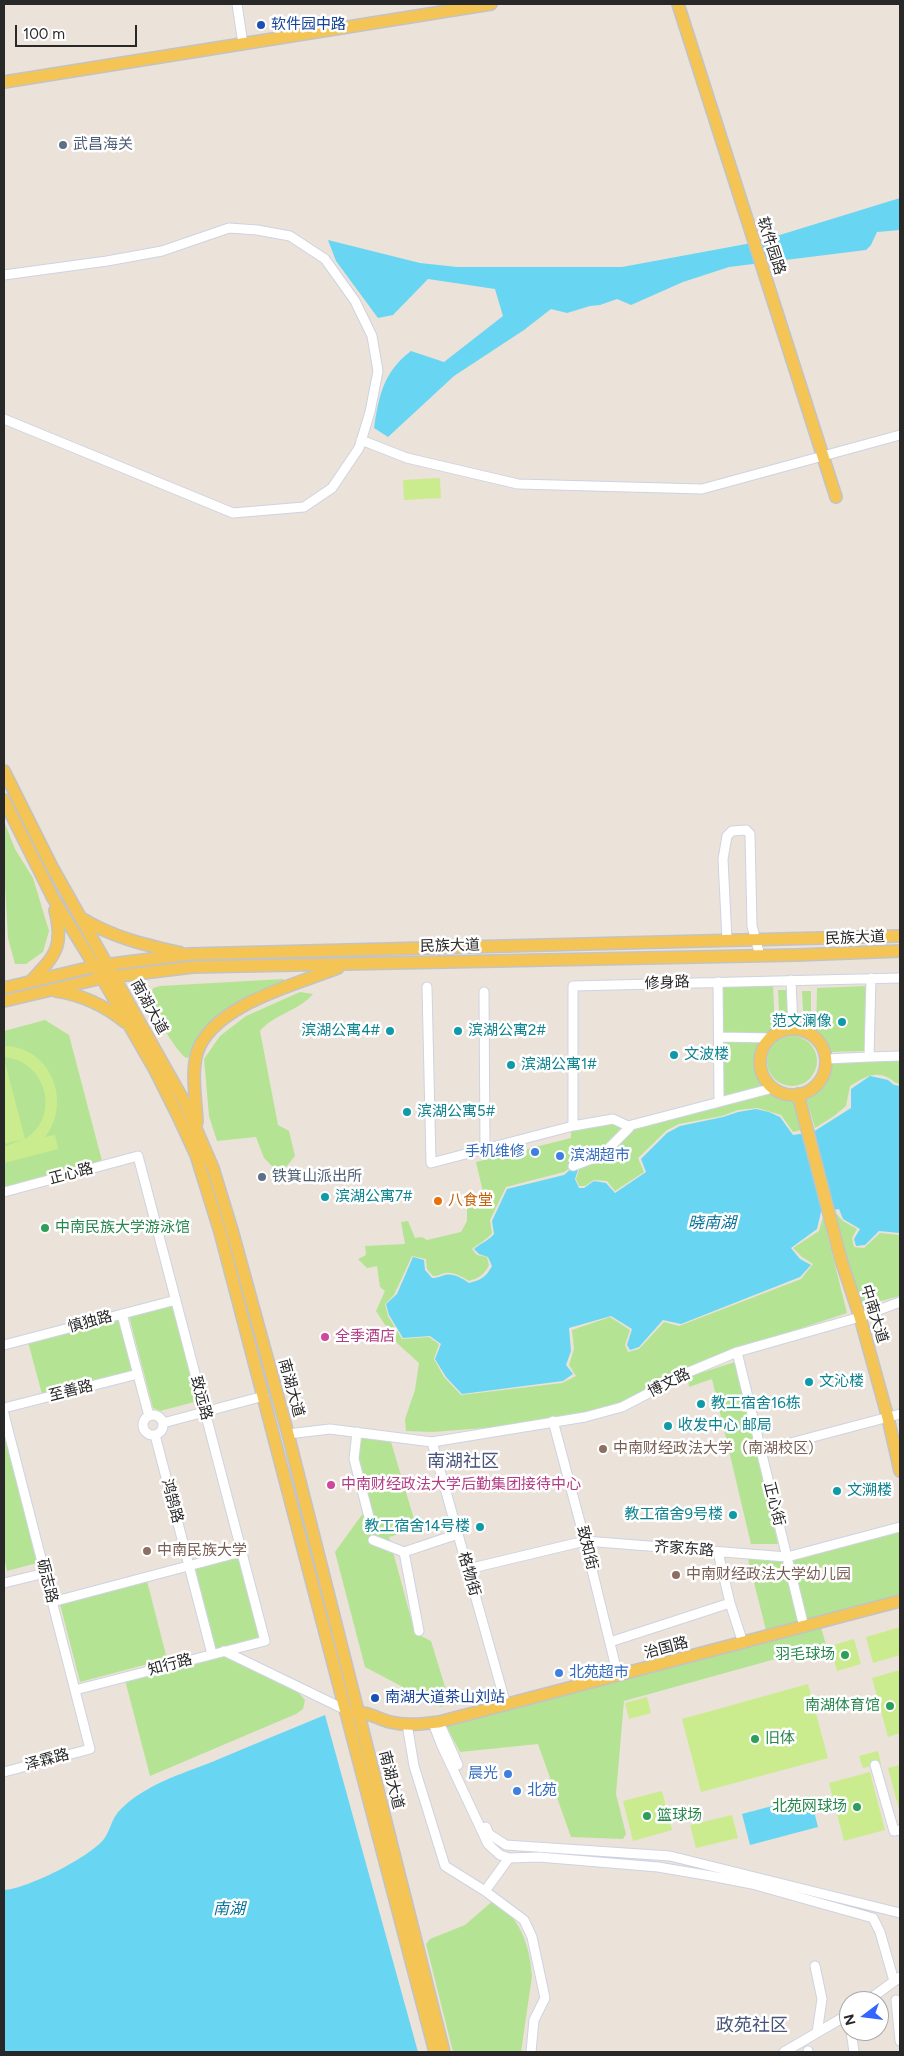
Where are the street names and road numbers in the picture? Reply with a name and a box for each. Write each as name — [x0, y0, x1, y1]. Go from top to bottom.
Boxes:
street label: 软件园路 — [753, 215, 789, 277]
street label: 民族大道 — [825, 928, 885, 948]
street label: 民族大道 — [420, 936, 480, 956]
street label: 修身路 — [644, 973, 690, 993]
street label: 南湖大道 — [127, 976, 171, 1038]
street label: 正心路 — [47, 1159, 95, 1189]
street label: 中南大道 — [857, 1283, 891, 1345]
street label: 慎独路 — [66, 1307, 114, 1337]
street label: 南湖大道 — [275, 1357, 307, 1419]
street label: 博文路 — [645, 1365, 693, 1401]
street label: 致远路 — [186, 1374, 216, 1422]
street label: 至善路 — [47, 1377, 95, 1405]
street label: 鸿鹄路 — [157, 1477, 187, 1525]
street label: 正心街 — [760, 1480, 788, 1528]
street label: 致知街 — [573, 1524, 601, 1572]
street label: 齐家东路 — [653, 1538, 715, 1560]
street label: 格物街 — [454, 1550, 484, 1598]
street label: 砺志路 — [33, 1557, 61, 1605]
street label: 治国路 — [642, 1633, 690, 1663]
street label: 知行路 — [146, 1650, 194, 1680]
street label: 泽霖路 — [23, 1745, 71, 1775]
street label: 南湖大道 — [375, 1749, 407, 1811]

